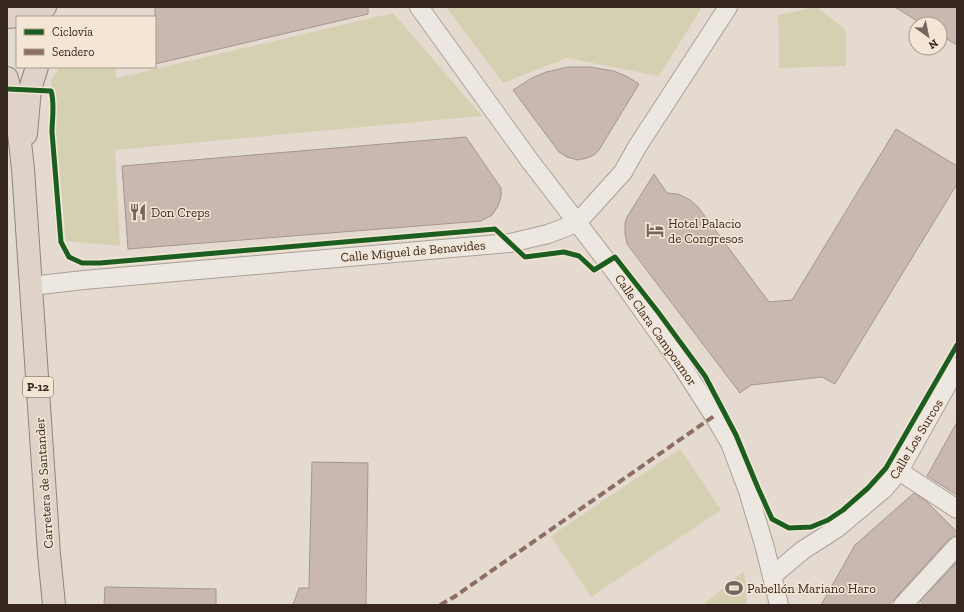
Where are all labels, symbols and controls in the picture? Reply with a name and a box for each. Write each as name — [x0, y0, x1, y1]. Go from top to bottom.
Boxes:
legend — [16, 16, 156, 68]
north arrow — [908, 16, 948, 56]
text: Ciclovía — [52, 25, 93, 39]
text: N — [926, 36, 940, 52]
text: Sendero — [52, 45, 94, 59]
restaurant icon: Don Creps — [128, 202, 148, 222]
place label: Don Creps — [151, 205, 210, 220]
place label: Hotel Palacio de Congresos — [668, 216, 744, 246]
hotel icon: Hotel Palacio de Congresos — [645, 220, 665, 240]
street label: Calle Miguel de Benavides — [340, 237, 486, 265]
street label: Calle Clara Campoamor — [612, 271, 700, 389]
road number: P-12 — [23, 377, 53, 397]
street label: Calle Los Surcos — [886, 396, 946, 482]
street label: Carretera de Santander — [32, 417, 56, 549]
sports icon: Pabellón Mariano Haro — [724, 578, 744, 598]
place label: Pabellón Mariano Haro — [747, 581, 876, 596]

